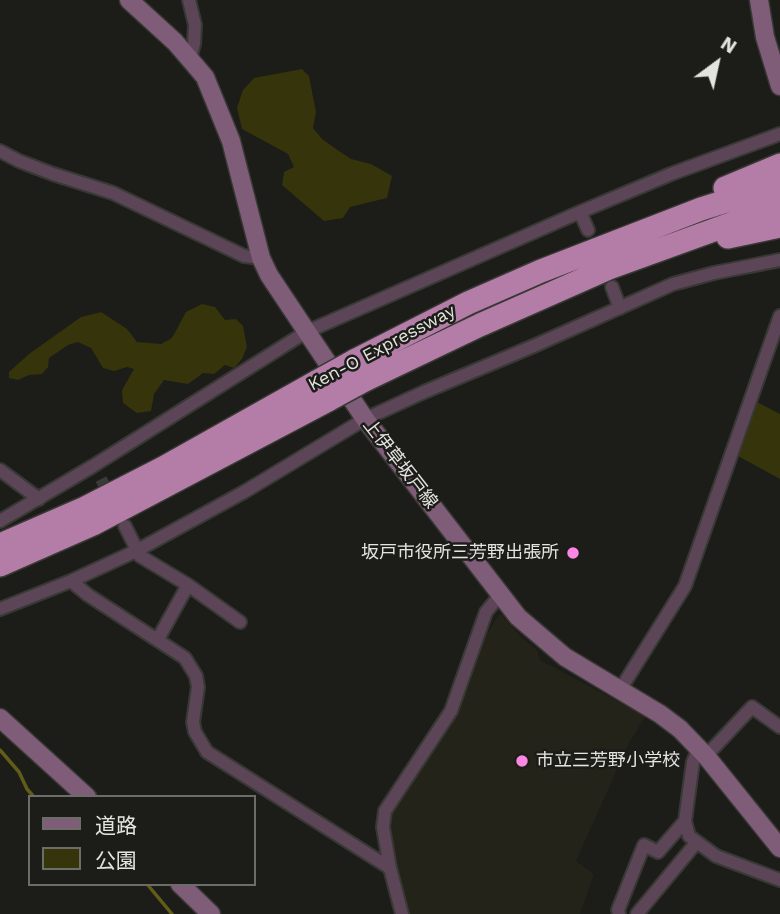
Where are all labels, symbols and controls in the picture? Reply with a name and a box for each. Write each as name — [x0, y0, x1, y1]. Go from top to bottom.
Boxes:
north arrow — [682, 28, 752, 98]
text: N — [717, 31, 741, 58]
street label: Ken-O Expressway — [305, 300, 459, 396]
street label: 上伊草坂戸線 — [358, 415, 442, 513]
place label: 坂戸市役所三芳野出張所 — [361, 542, 559, 564]
marker: 坂戸市役所三芳野出張所 — [565, 545, 581, 561]
place label: 市立三芳野小学校 — [536, 750, 680, 772]
marker: 市立三芳野小学校 — [514, 753, 530, 769]
legend — [28, 795, 256, 886]
text: 道路 — [95, 813, 137, 838]
text: 公園 — [95, 848, 137, 873]

